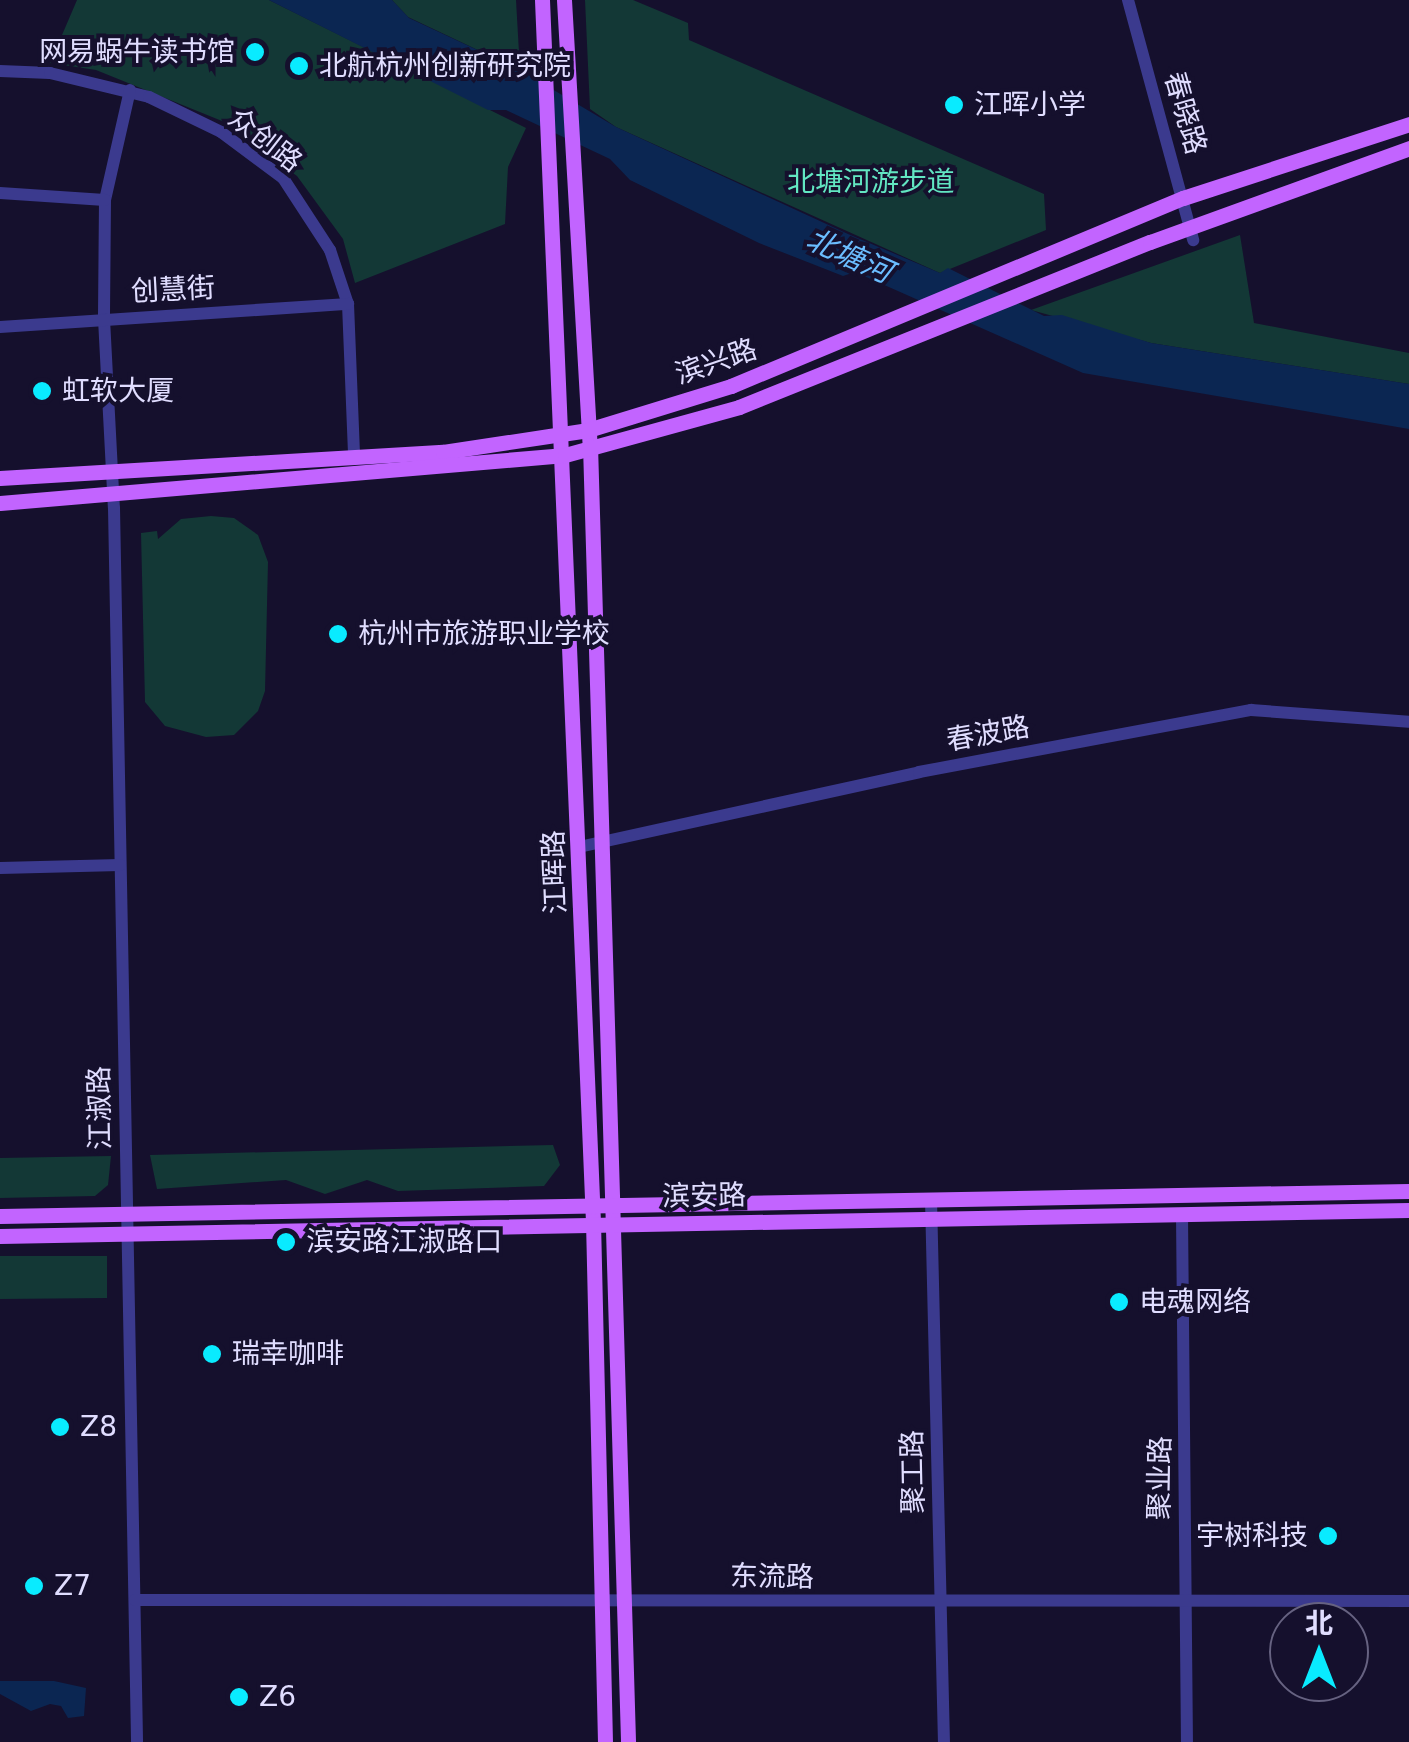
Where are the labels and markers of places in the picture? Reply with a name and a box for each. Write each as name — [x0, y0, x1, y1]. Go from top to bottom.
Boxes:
place label: 网易蜗牛读书馆 — [39, 35, 235, 69]
marker: 网易蜗牛读书馆 — [244, 41, 266, 63]
place label: 北航杭州创新研究院 — [319, 49, 571, 83]
marker: 北航杭州创新研究院 — [288, 55, 310, 77]
place label: 江晖小学 — [974, 88, 1086, 122]
marker: 江晖小学 — [943, 94, 965, 116]
place label: 虹软大厦 — [62, 374, 174, 408]
marker: 虹软大厦 — [31, 380, 53, 402]
place label: 杭州市旅游职业学校 — [358, 617, 610, 651]
marker: 杭州市旅游职业学校 — [327, 623, 349, 645]
place label: 滨安路江淑路口 — [306, 1225, 502, 1259]
marker: 滨安路江淑路口 — [275, 1231, 297, 1253]
place label: 电魂网络 — [1139, 1285, 1251, 1319]
marker: 电魂网络 — [1108, 1291, 1130, 1313]
place label: 瑞幸咖啡 — [232, 1337, 344, 1371]
marker: 瑞幸咖啡 — [201, 1343, 223, 1365]
place label: Z8 — [80, 1410, 117, 1444]
marker: Z8 — [49, 1416, 71, 1438]
place label: 宇树科技 — [1196, 1519, 1308, 1553]
marker: 宇树科技 — [1317, 1525, 1339, 1547]
place label: Z7 — [54, 1569, 91, 1603]
marker: Z7 — [23, 1575, 45, 1597]
place label: Z6 — [259, 1680, 296, 1714]
marker: Z6 — [228, 1686, 250, 1708]

